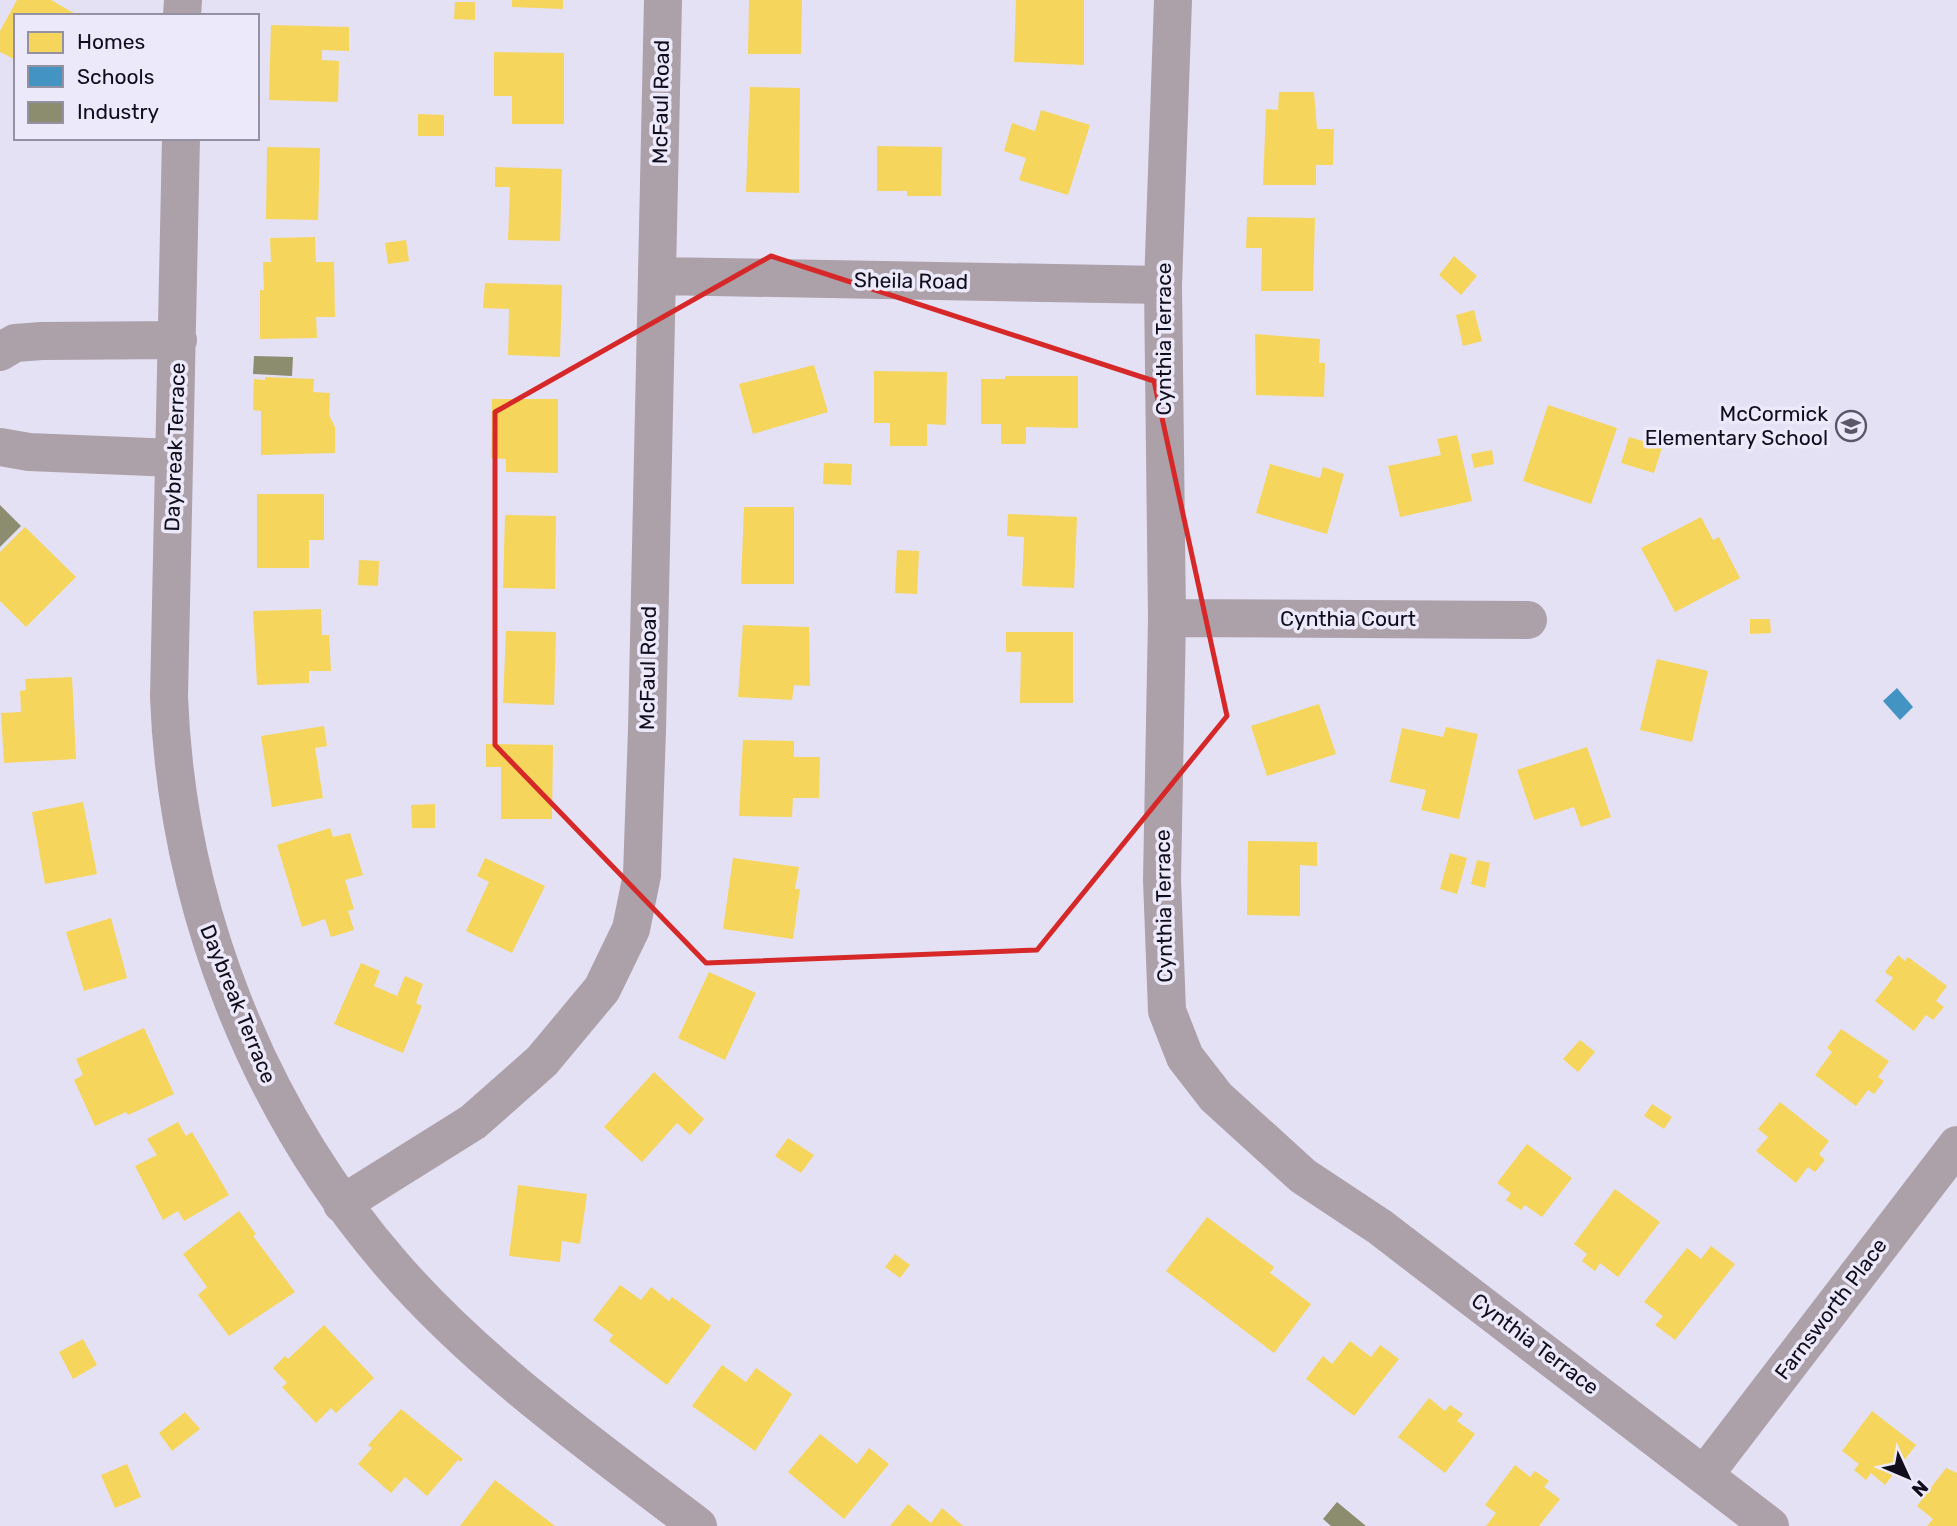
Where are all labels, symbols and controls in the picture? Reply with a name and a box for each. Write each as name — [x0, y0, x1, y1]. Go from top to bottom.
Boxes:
legend — [14, 14, 259, 140]
text: Homes — [77, 29, 145, 54]
street label: McFaul Road — [647, 40, 674, 164]
text: Schools — [77, 64, 154, 89]
text: Industry — [77, 99, 159, 124]
street label: Cynthia Terrace — [1151, 262, 1176, 416]
street label: Sheila Road — [854, 267, 968, 294]
street label: Daybreak Terrace — [159, 362, 190, 532]
place label: McCormick Elementary School — [1645, 401, 1828, 450]
school or university icon: McCormick Elementary School — [1834, 409, 1868, 443]
street label: McFaul Road — [634, 606, 661, 730]
street label: Cynthia Court — [1280, 606, 1416, 631]
street label: Cynthia Terrace — [1150, 829, 1177, 983]
street label: Daybreak Terrace — [195, 921, 282, 1087]
street label: Farnsworth Place — [1769, 1233, 1892, 1384]
street label: Cynthia Terrace — [1467, 1288, 1604, 1400]
north arrow — [1873, 1442, 1943, 1512]
text: N — [1907, 1476, 1933, 1501]

